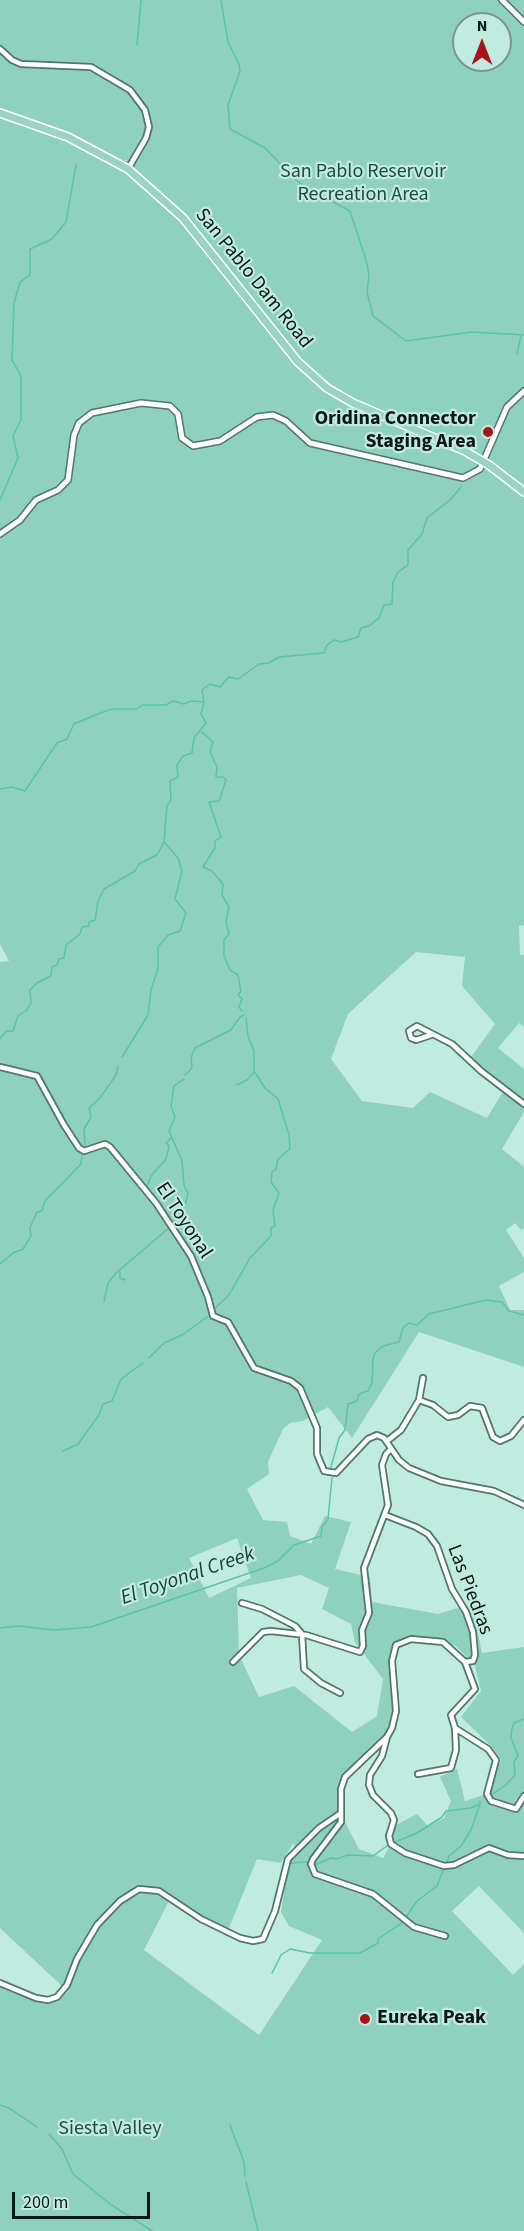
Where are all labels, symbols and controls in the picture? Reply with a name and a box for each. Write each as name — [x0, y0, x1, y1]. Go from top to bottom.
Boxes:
north arrow — [452, 12, 512, 72]
text: N — [477, 15, 487, 37]
park label: San Pablo Reservoir Recreation Area — [280, 161, 446, 208]
street label: San Pablo Dam Road — [189, 204, 317, 354]
place label: Oridina Connector Staging Area — [314, 408, 476, 455]
marker: Oridina Connector Staging Area — [481, 425, 495, 439]
street label: El Toyonal — [150, 1178, 216, 1264]
water label: El Toyonal Creek — [118, 1542, 258, 1612]
street label: Las Piedras — [441, 1542, 497, 1638]
place label: Eureka Peak — [377, 2007, 486, 2031]
marker: Eureka Peak — [358, 2012, 372, 2026]
park label: Siesta Valley — [58, 2118, 162, 2142]
scale bar — [15, 2180, 153, 2218]
text: 200 m — [23, 2190, 68, 2215]

